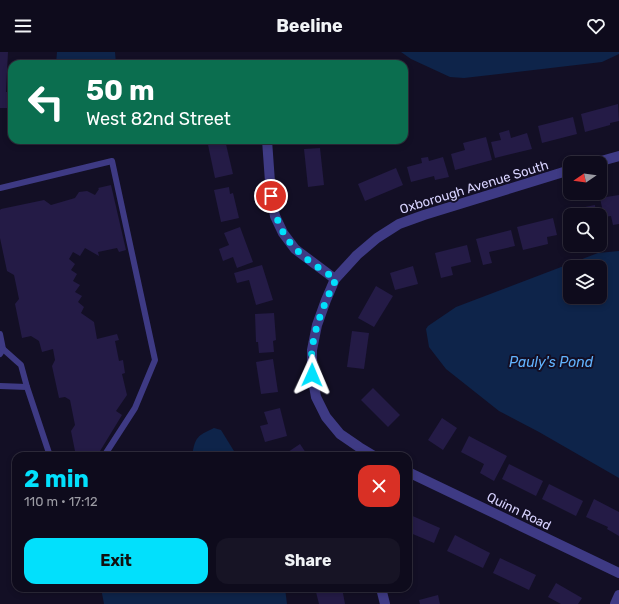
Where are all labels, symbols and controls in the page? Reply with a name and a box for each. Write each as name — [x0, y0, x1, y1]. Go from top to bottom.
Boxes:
icon: menu — [12, 15, 34, 37]
text: Beeline — [276, 15, 343, 37]
icon: heart — [585, 15, 607, 37]
text: 50 m — [86, 74, 155, 107]
icon: left — [20, 76, 72, 128]
text: West 82nd Street — [86, 108, 231, 130]
north arrow — [563, 156, 607, 200]
map controls — [563, 156, 607, 304]
street label: Oxborough Avenue South — [398, 157, 550, 218]
pin — [254, 179, 288, 213]
icon: arrive — [260, 185, 282, 207]
button: search — [563, 208, 607, 252]
button: layers — [563, 260, 607, 304]
position arrow — [291, 354, 333, 396]
water label: Pauly's Pond — [509, 354, 594, 371]
text: 2 min — [24, 465, 89, 493]
button: close — [358, 465, 400, 507]
street label: Quinn Road — [484, 489, 554, 533]
text: 110 m · 17:12 — [24, 494, 98, 509]
button: Exit — [24, 538, 208, 584]
button: Share — [216, 538, 400, 584]

